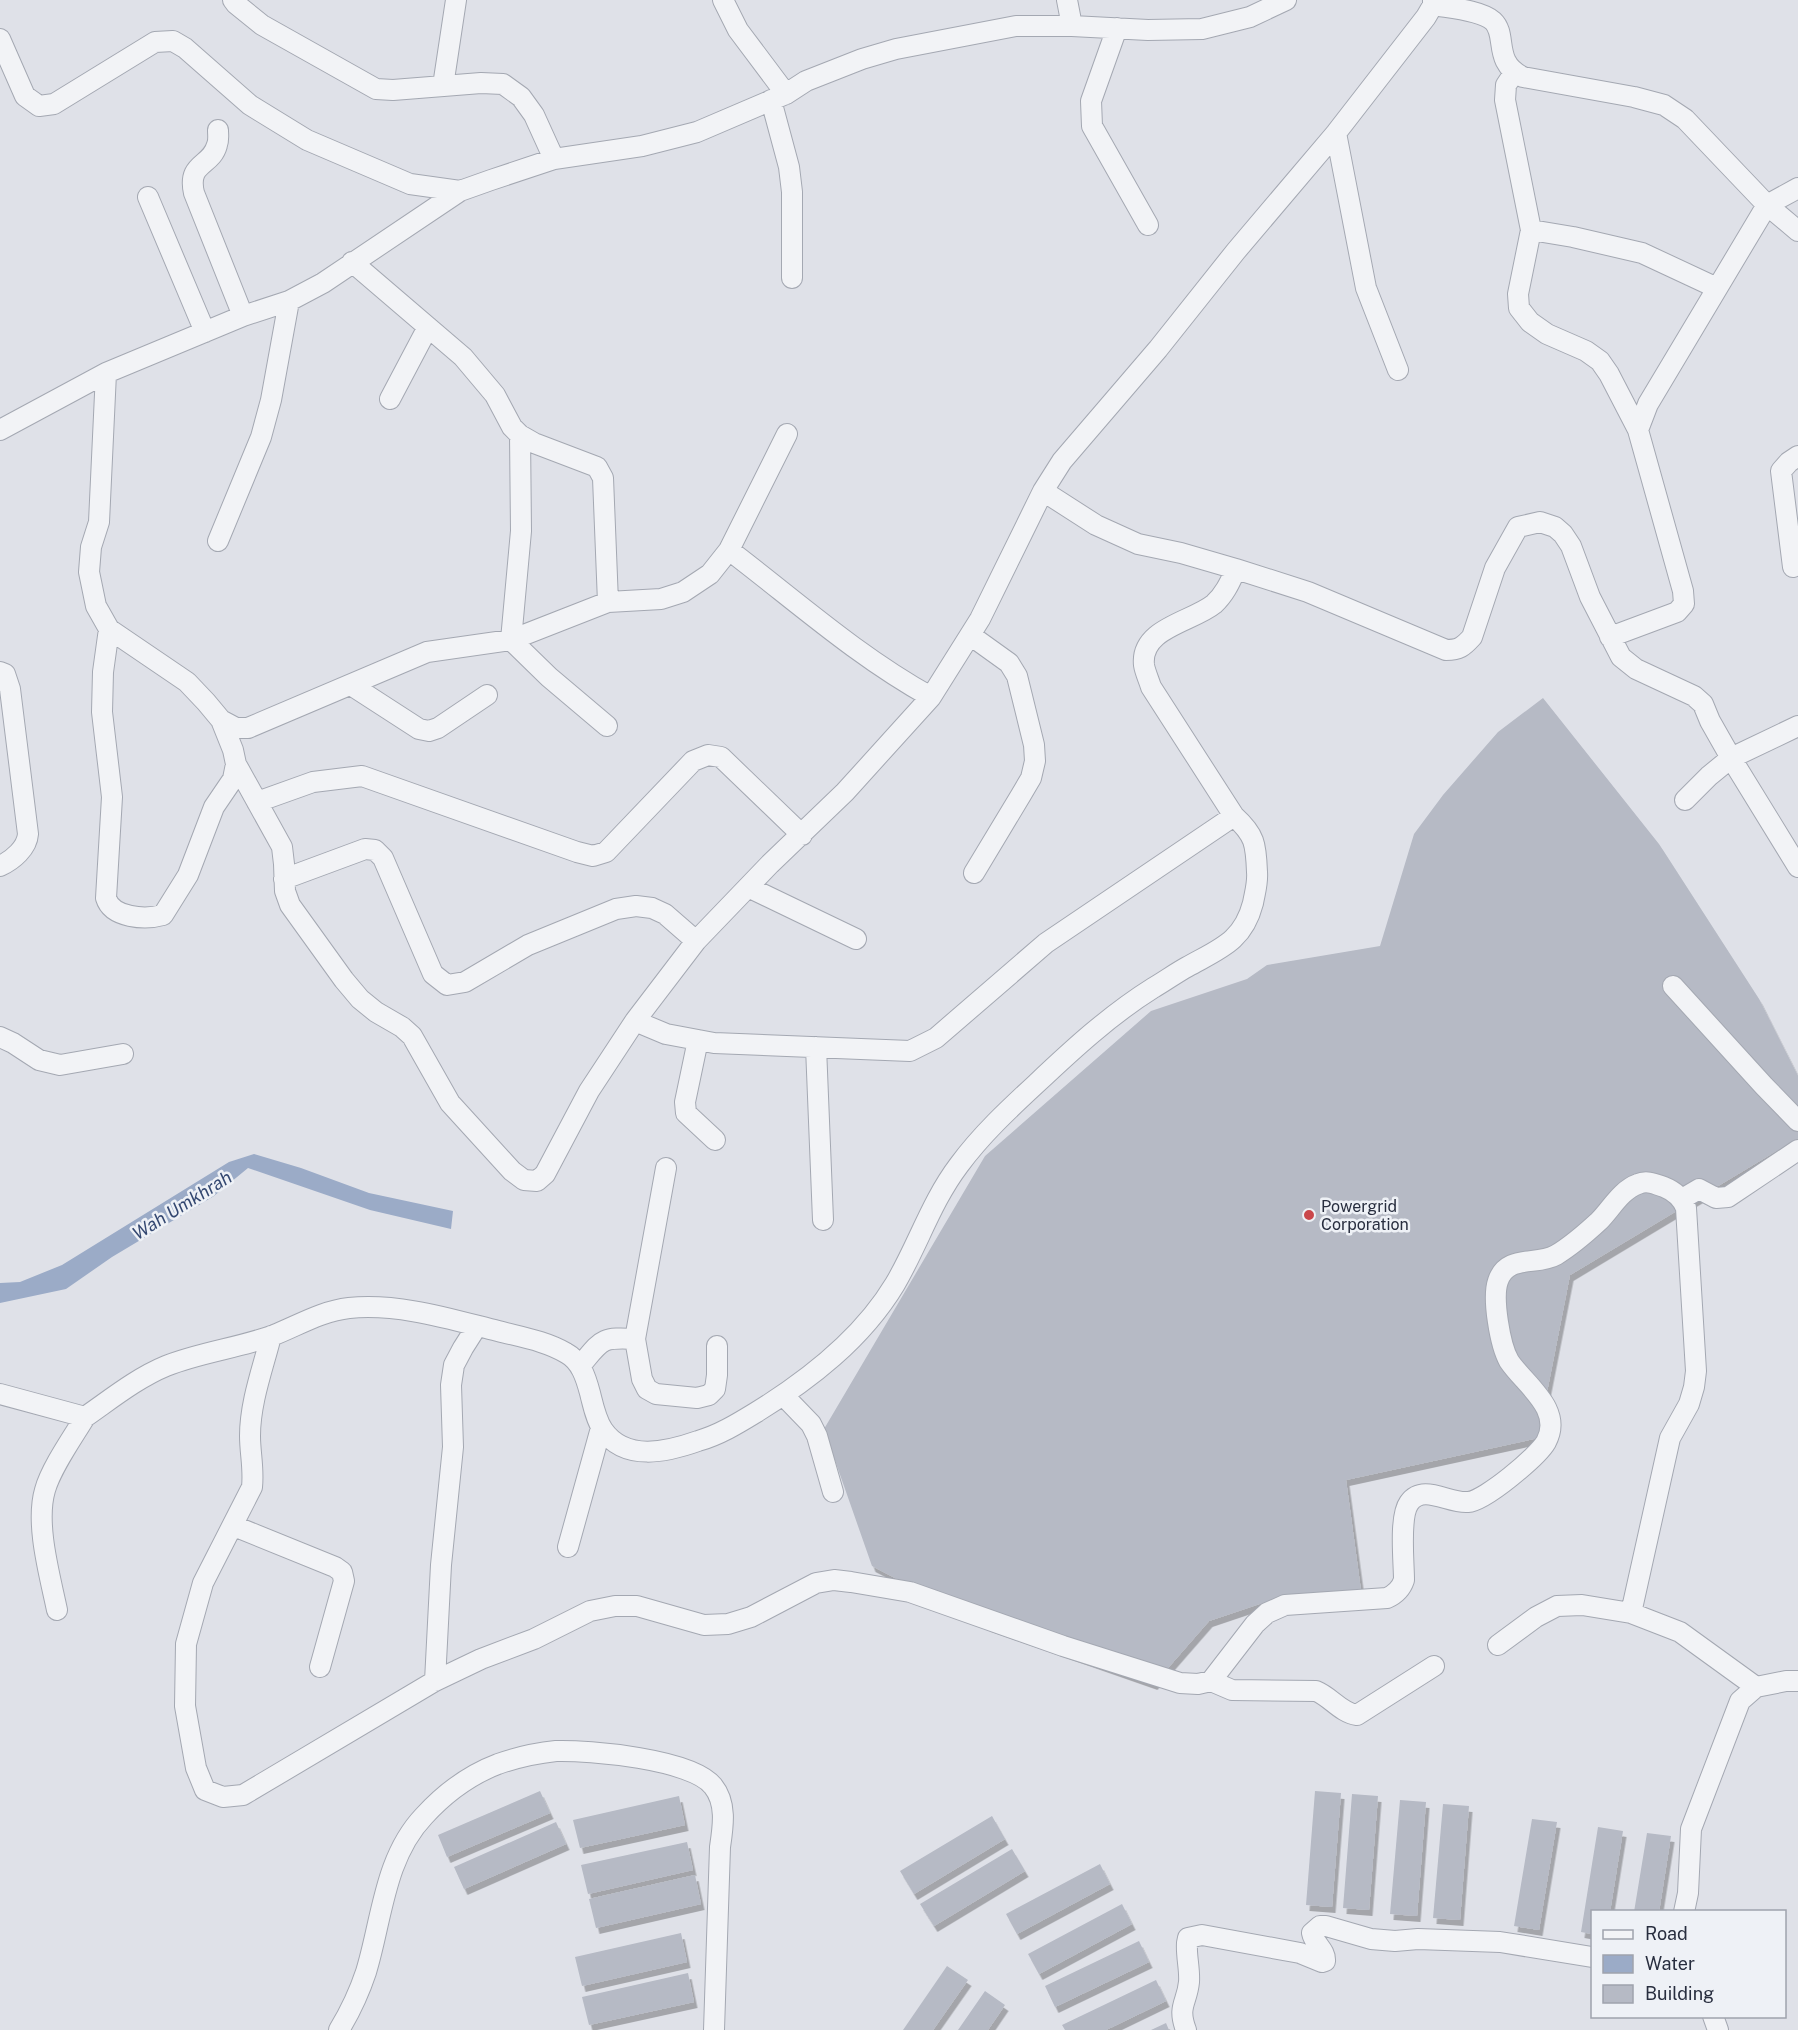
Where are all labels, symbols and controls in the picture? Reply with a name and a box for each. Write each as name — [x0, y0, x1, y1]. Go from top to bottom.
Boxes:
water label: Wah Umkhrah — [129, 1166, 235, 1244]
place label: Powergrid Corporation — [1321, 1197, 1409, 1234]
marker: Powergrid Corporation — [1302, 1208, 1316, 1222]
legend — [1591, 1910, 1786, 2018]
text: Road — [1645, 1923, 1688, 1944]
text: Water — [1645, 1953, 1695, 1974]
text: Building — [1645, 1983, 1714, 2004]

